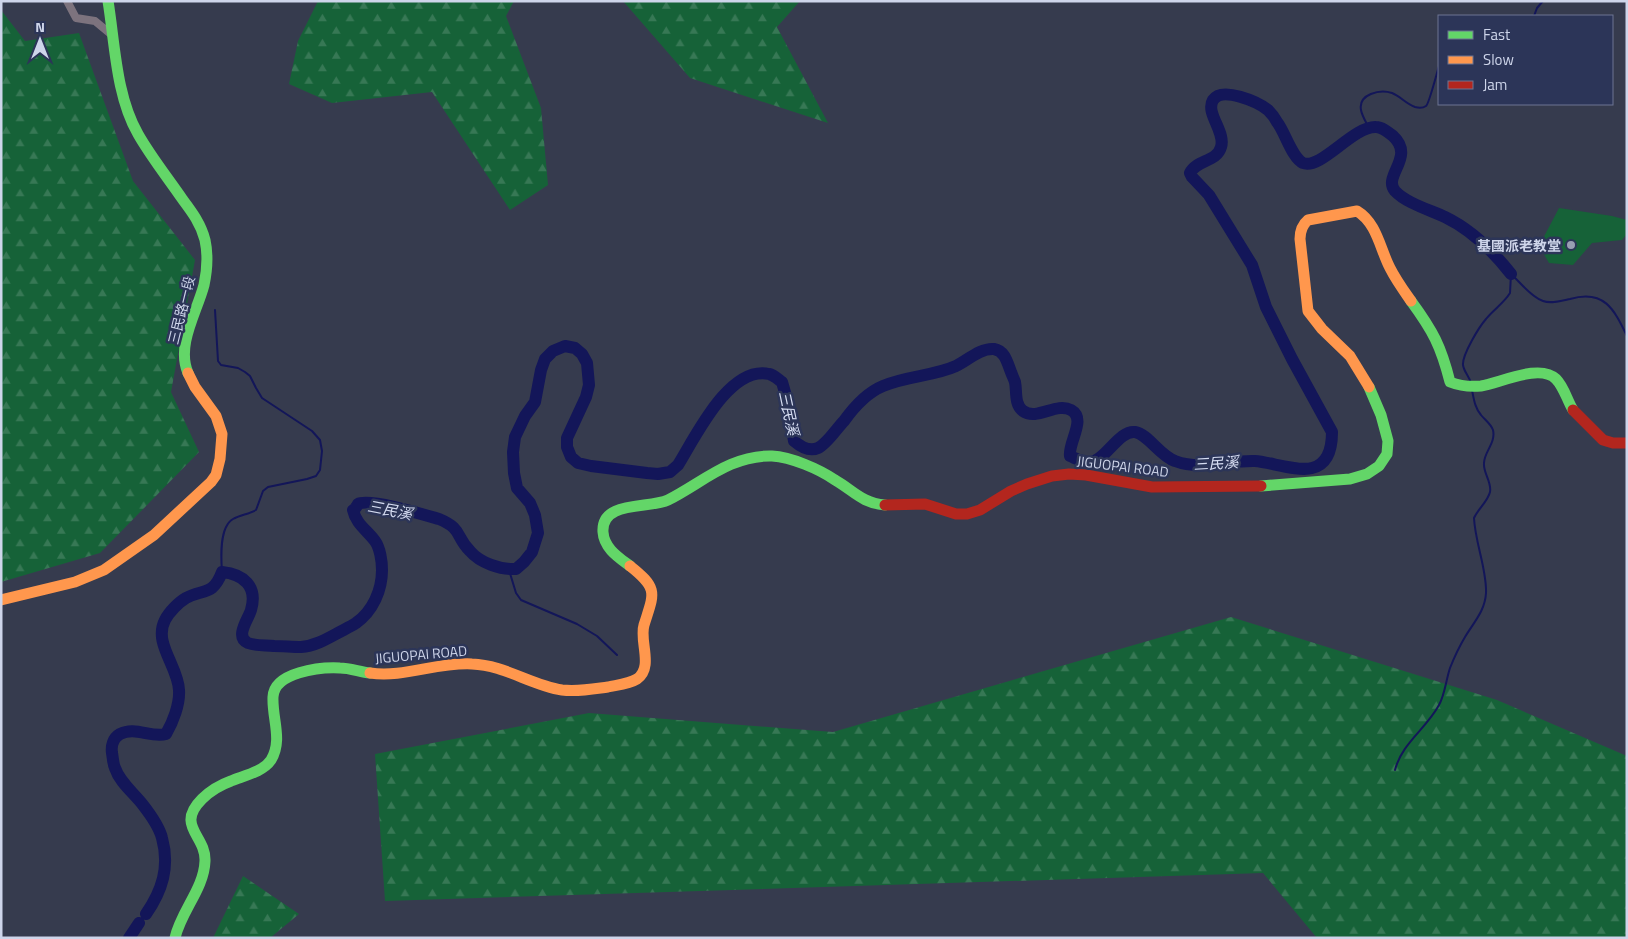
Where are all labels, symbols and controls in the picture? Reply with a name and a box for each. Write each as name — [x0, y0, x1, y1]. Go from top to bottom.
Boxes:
north arrow — [15, 15, 65, 65]
legend — [1438, 15, 1613, 105]
text: N — [35, 16, 45, 37]
text: Fast — [1483, 23, 1511, 46]
text: Slow — [1483, 48, 1514, 71]
text: Jam — [1483, 73, 1507, 96]
place label: 基國派老教堂 — [1477, 235, 1561, 256]
marker: 基國派老教堂 — [1565, 239, 1577, 251]
street label: 三民路一段 — [162, 273, 200, 347]
water label: 三民溪 — [773, 389, 805, 439]
street label: JIGUOPAI ROAD — [1076, 450, 1170, 482]
water label: 三民溪 — [1193, 450, 1241, 476]
water label: 三民溪 — [366, 494, 416, 526]
street label: JIGUOPAI ROAD — [374, 640, 468, 668]

